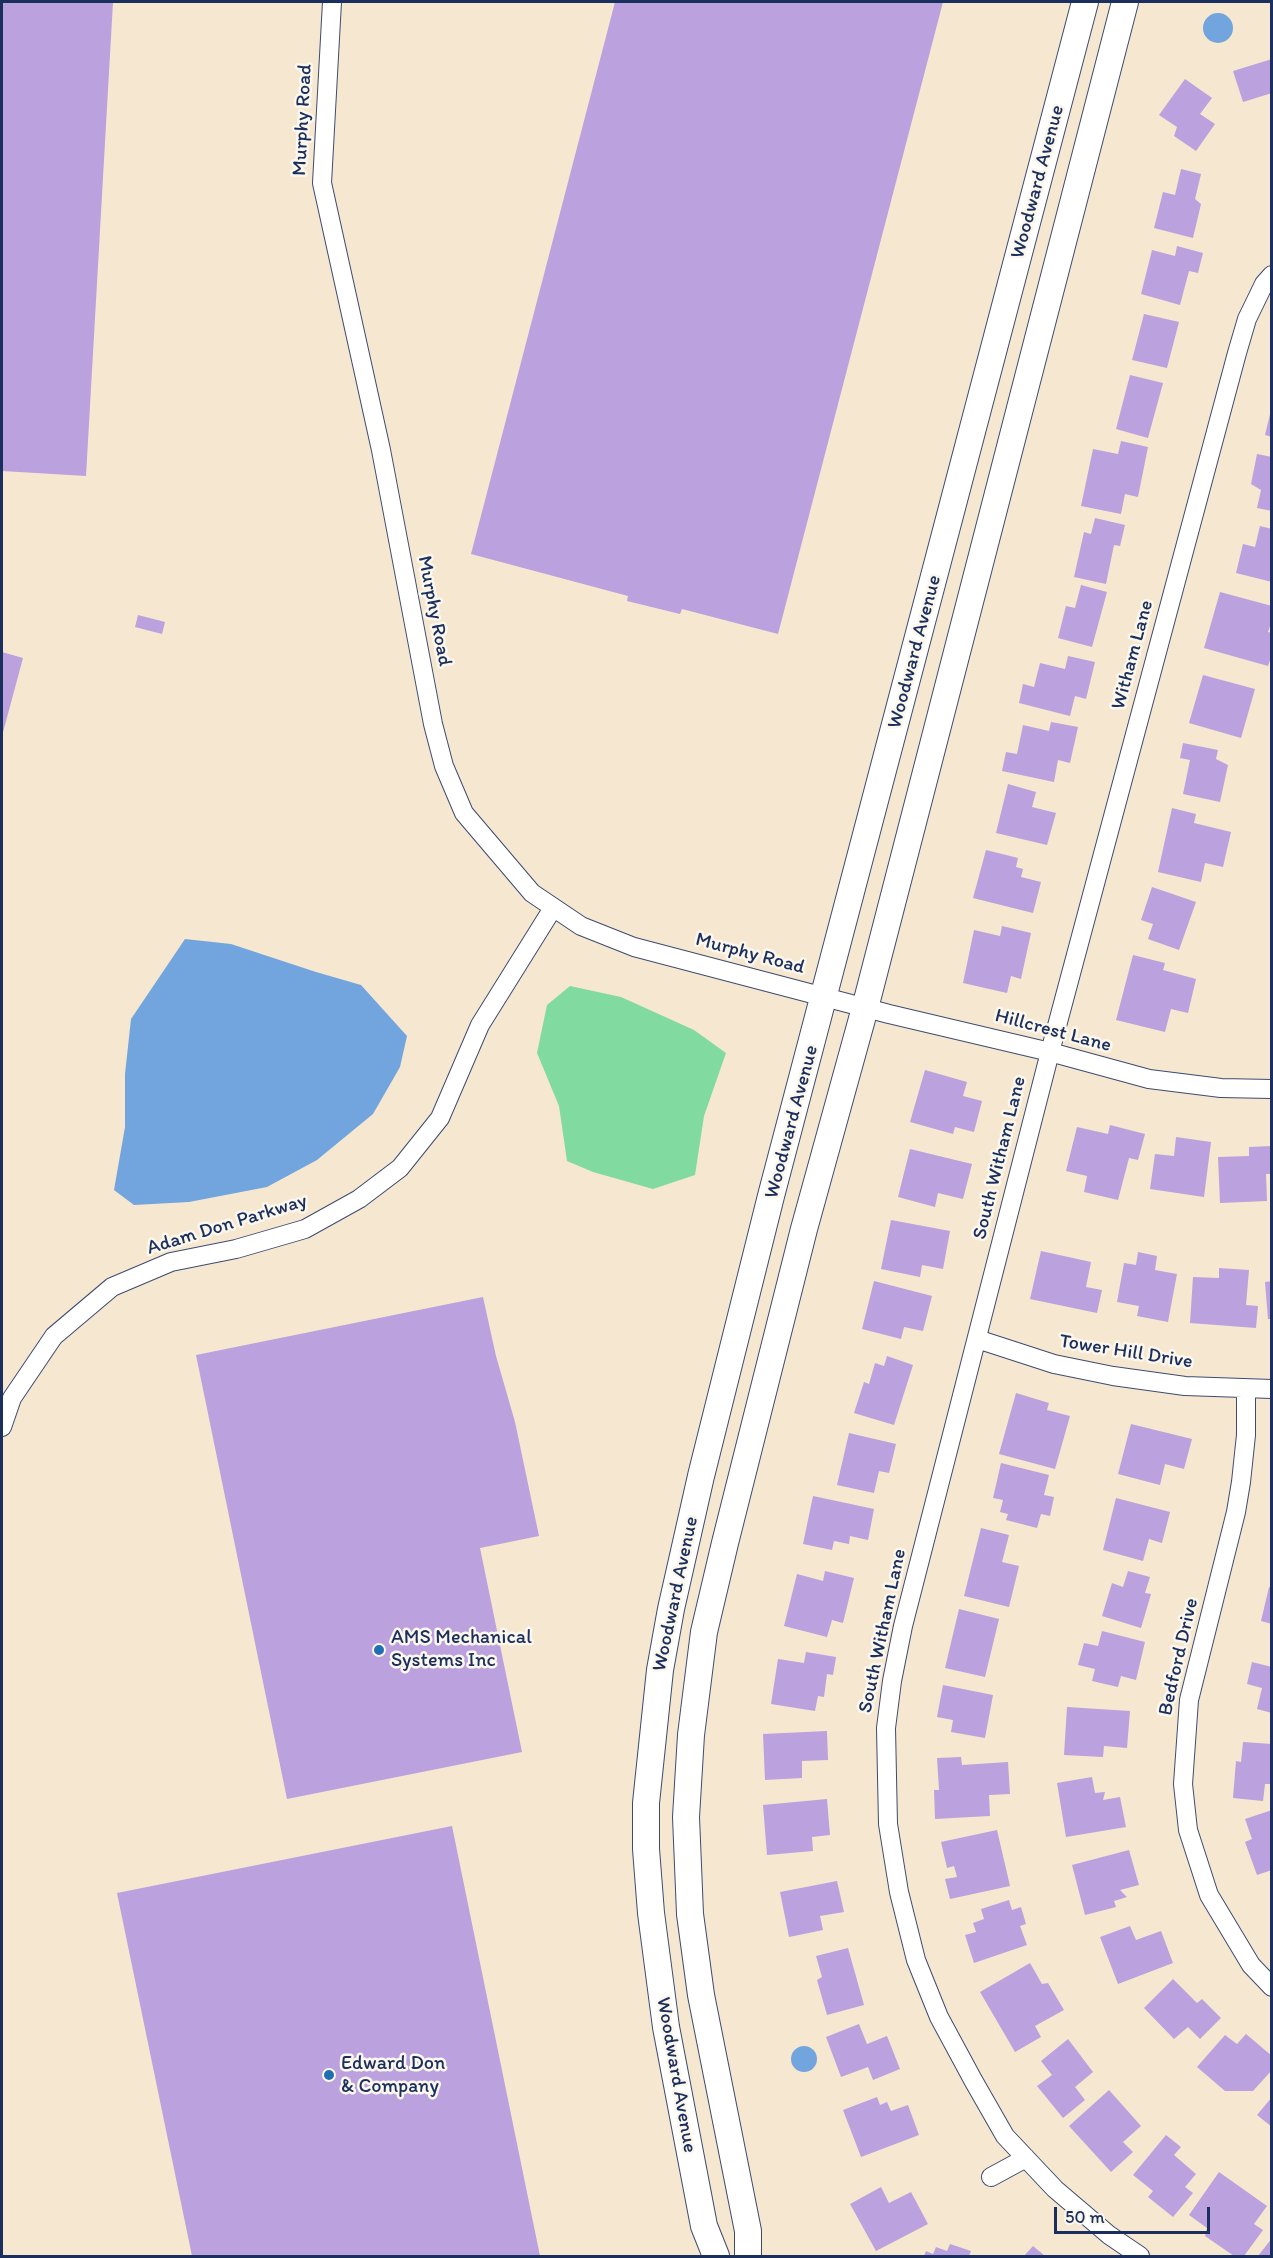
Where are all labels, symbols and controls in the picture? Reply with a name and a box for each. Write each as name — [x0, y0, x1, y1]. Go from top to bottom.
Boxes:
street label: Murphy Road — [288, 63, 318, 177]
street label: Woodward Avenue — [1006, 103, 1070, 261]
street label: Murphy Road — [412, 554, 456, 668]
street label: Woodward Avenue — [883, 573, 947, 731]
street label: Witham Lane — [1107, 598, 1159, 712]
street label: Murphy Road — [693, 928, 807, 980]
street label: Hillcrest Lane — [992, 1004, 1114, 1058]
street label: Woodward Avenue — [760, 1043, 824, 1201]
street label: South Witham Lane — [968, 1074, 1032, 1242]
street label: Adam Don Parkway — [144, 1189, 310, 1261]
street label: Tower Hill Drive — [1058, 1330, 1194, 1374]
street label: Woodward Avenue — [648, 1514, 704, 1674]
street label: South Witham Lane — [854, 1547, 912, 1715]
street label: Bedford Drive — [1154, 1596, 1204, 1718]
place label: AMS Mechanical Systems Inc — [391, 1626, 532, 1673]
marker: AMS Mechanical Systems Inc — [372, 1643, 386, 1657]
street label: Woodward Avenue — [650, 1995, 702, 2155]
place label: Edward Don & Company — [341, 2052, 445, 2099]
marker: Edward Don & Company — [322, 2068, 336, 2082]
scale bar — [1057, 2195, 1213, 2233]
text: 50 m — [1065, 2206, 1105, 2228]

